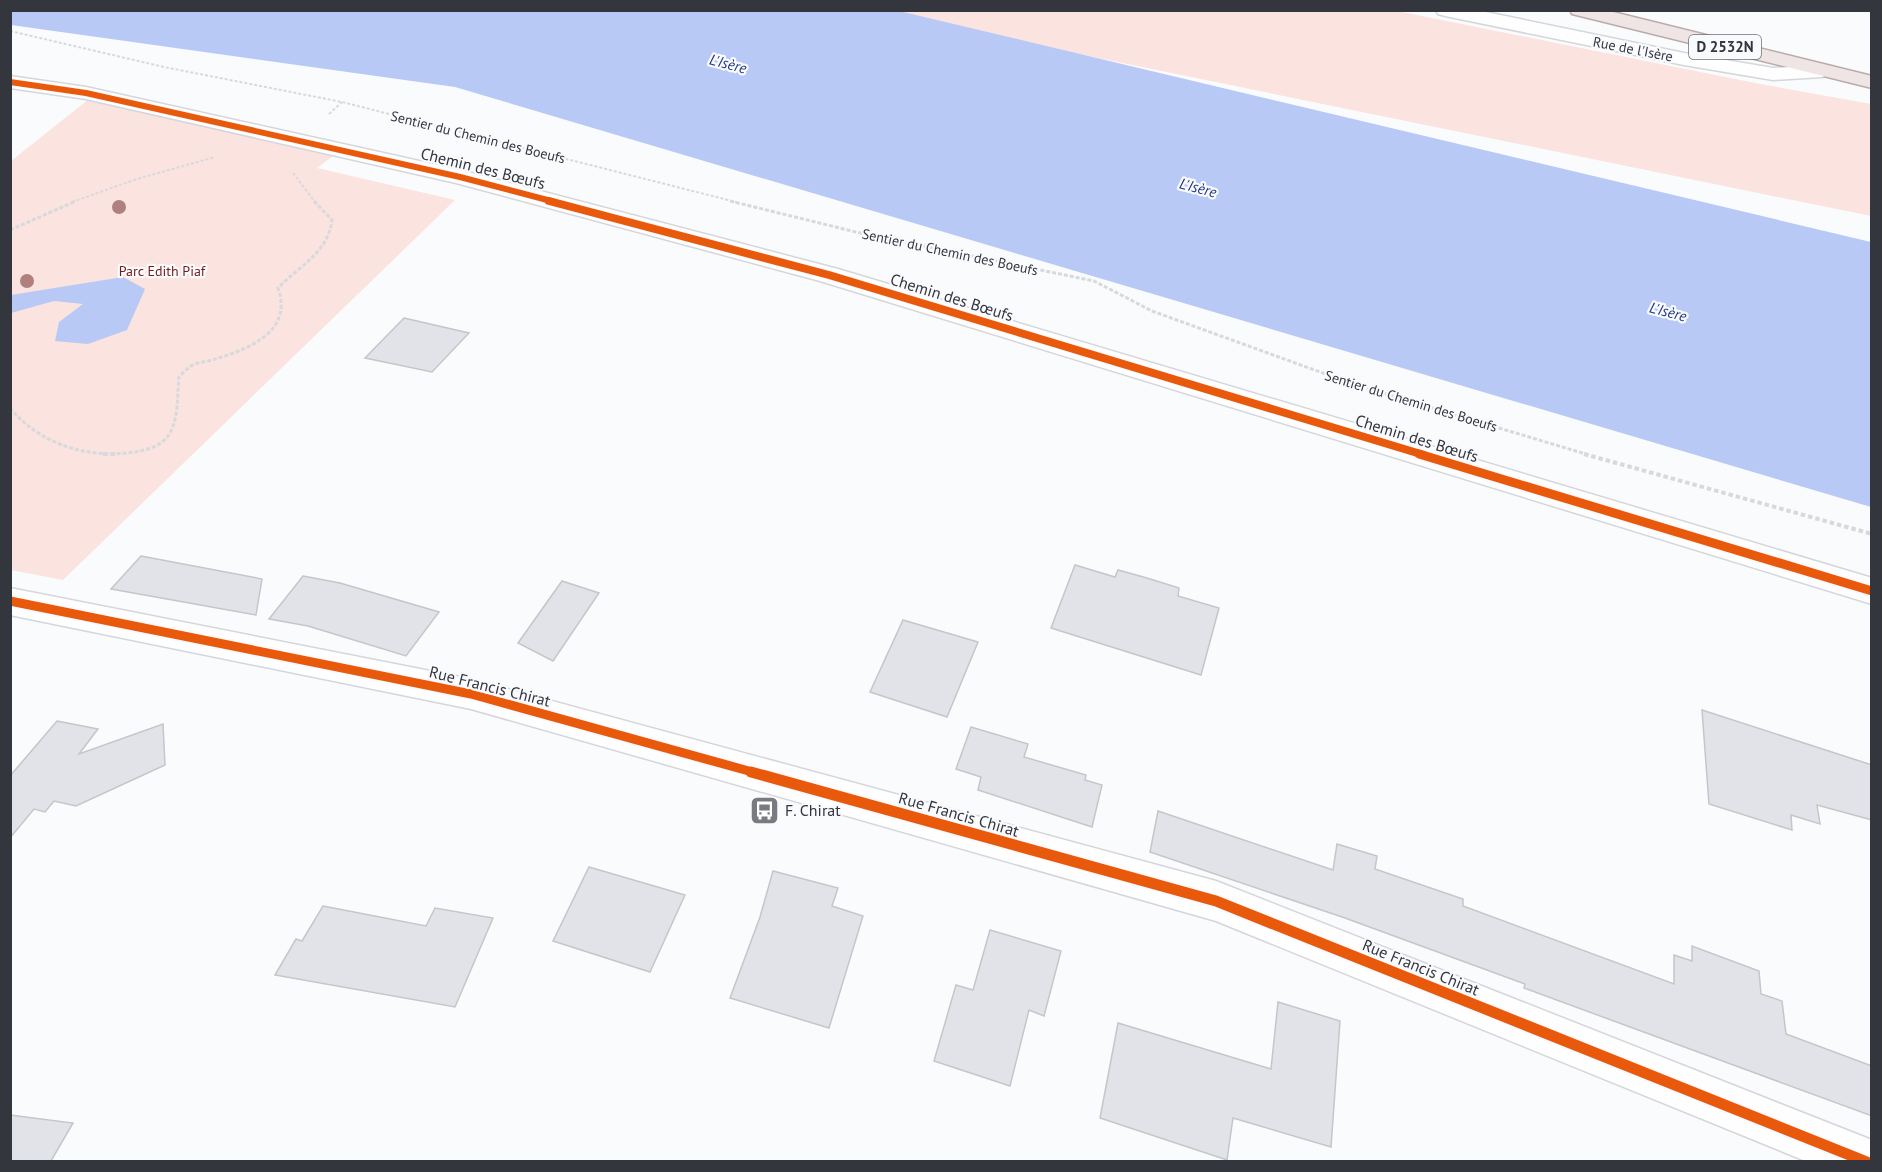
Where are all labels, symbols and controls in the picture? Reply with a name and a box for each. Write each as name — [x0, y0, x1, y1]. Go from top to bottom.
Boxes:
street label: Rue de l'Isère — [1591, 32, 1675, 66]
road number: D 2532N — [1689, 35, 1761, 59]
water label: L'Isère — [708, 49, 749, 78]
street label: Sentier du Chemin des Boeufs — [389, 107, 567, 167]
street label: Chemin des Bœufs — [419, 143, 548, 193]
water label: L'Isère — [1178, 173, 1219, 202]
street label: Sentier du Chemin des Boeufs — [860, 225, 1040, 279]
park label: Parc Edith Piaf — [119, 262, 206, 280]
street label: Chemin des Bœufs — [888, 269, 1016, 325]
water label: L'Isère — [1648, 297, 1689, 326]
street label: Sentier du Chemin des Boeufs — [1323, 366, 1499, 436]
street label: Chemin des Bœufs — [1353, 410, 1481, 466]
street label: Rue Francis Chirat — [427, 661, 553, 711]
street label: Rue Francis Chirat — [897, 787, 1022, 841]
bus stop icon: F. Chirat — [748, 794, 780, 826]
place label: F. Chirat — [785, 800, 841, 820]
street label: Rue Francis Chirat — [1360, 934, 1483, 1000]

